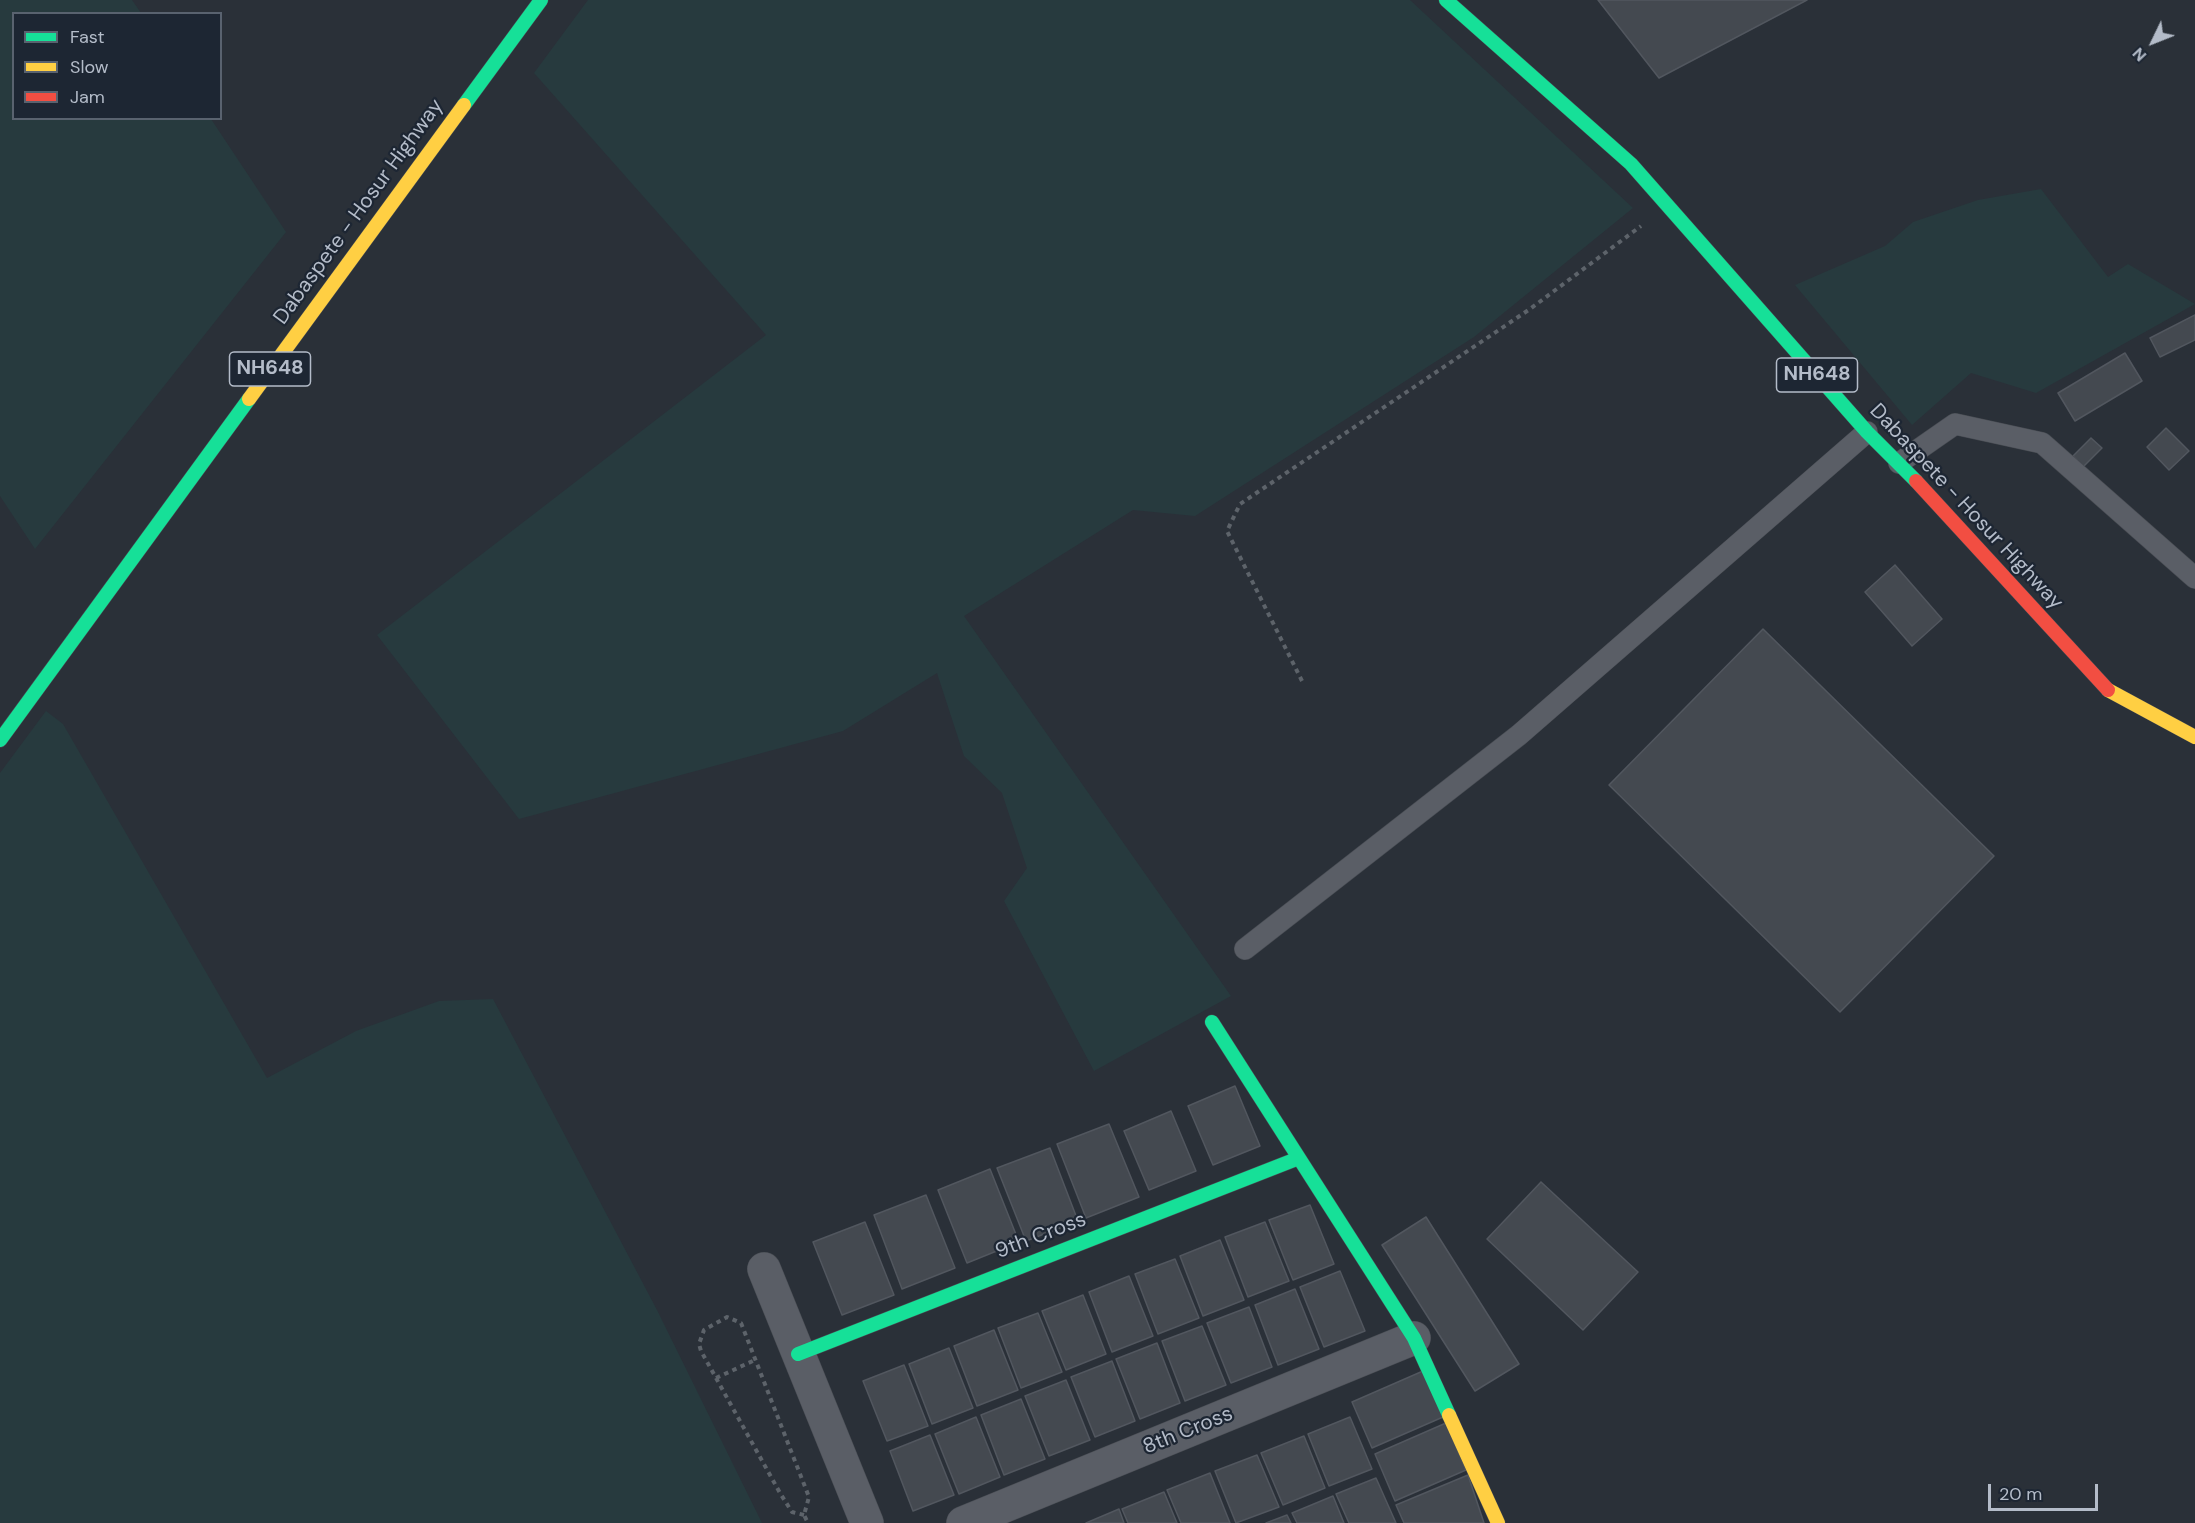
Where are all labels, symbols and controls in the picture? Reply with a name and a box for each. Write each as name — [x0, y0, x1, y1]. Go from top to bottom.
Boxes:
legend — [12, 12, 222, 120]
north arrow — [2123, 12, 2183, 72]
text: Fast — [70, 25, 105, 49]
text: N — [2128, 43, 2151, 66]
text: Slow — [70, 55, 109, 79]
text: Jam — [70, 85, 105, 109]
street label: Dabaspete - Hosur Highway — [269, 94, 449, 330]
road number: NH648 — [230, 352, 310, 386]
road number: NH648 — [1776, 358, 1858, 392]
street label: Dabaspete - Hosur Highway — [1864, 399, 2068, 615]
street label: 9th Cross — [992, 1207, 1090, 1265]
street label: 8th Cross — [1139, 1402, 1237, 1460]
scale bar — [1991, 1472, 2100, 1510]
text: 20 m — [1999, 1482, 2042, 1506]

